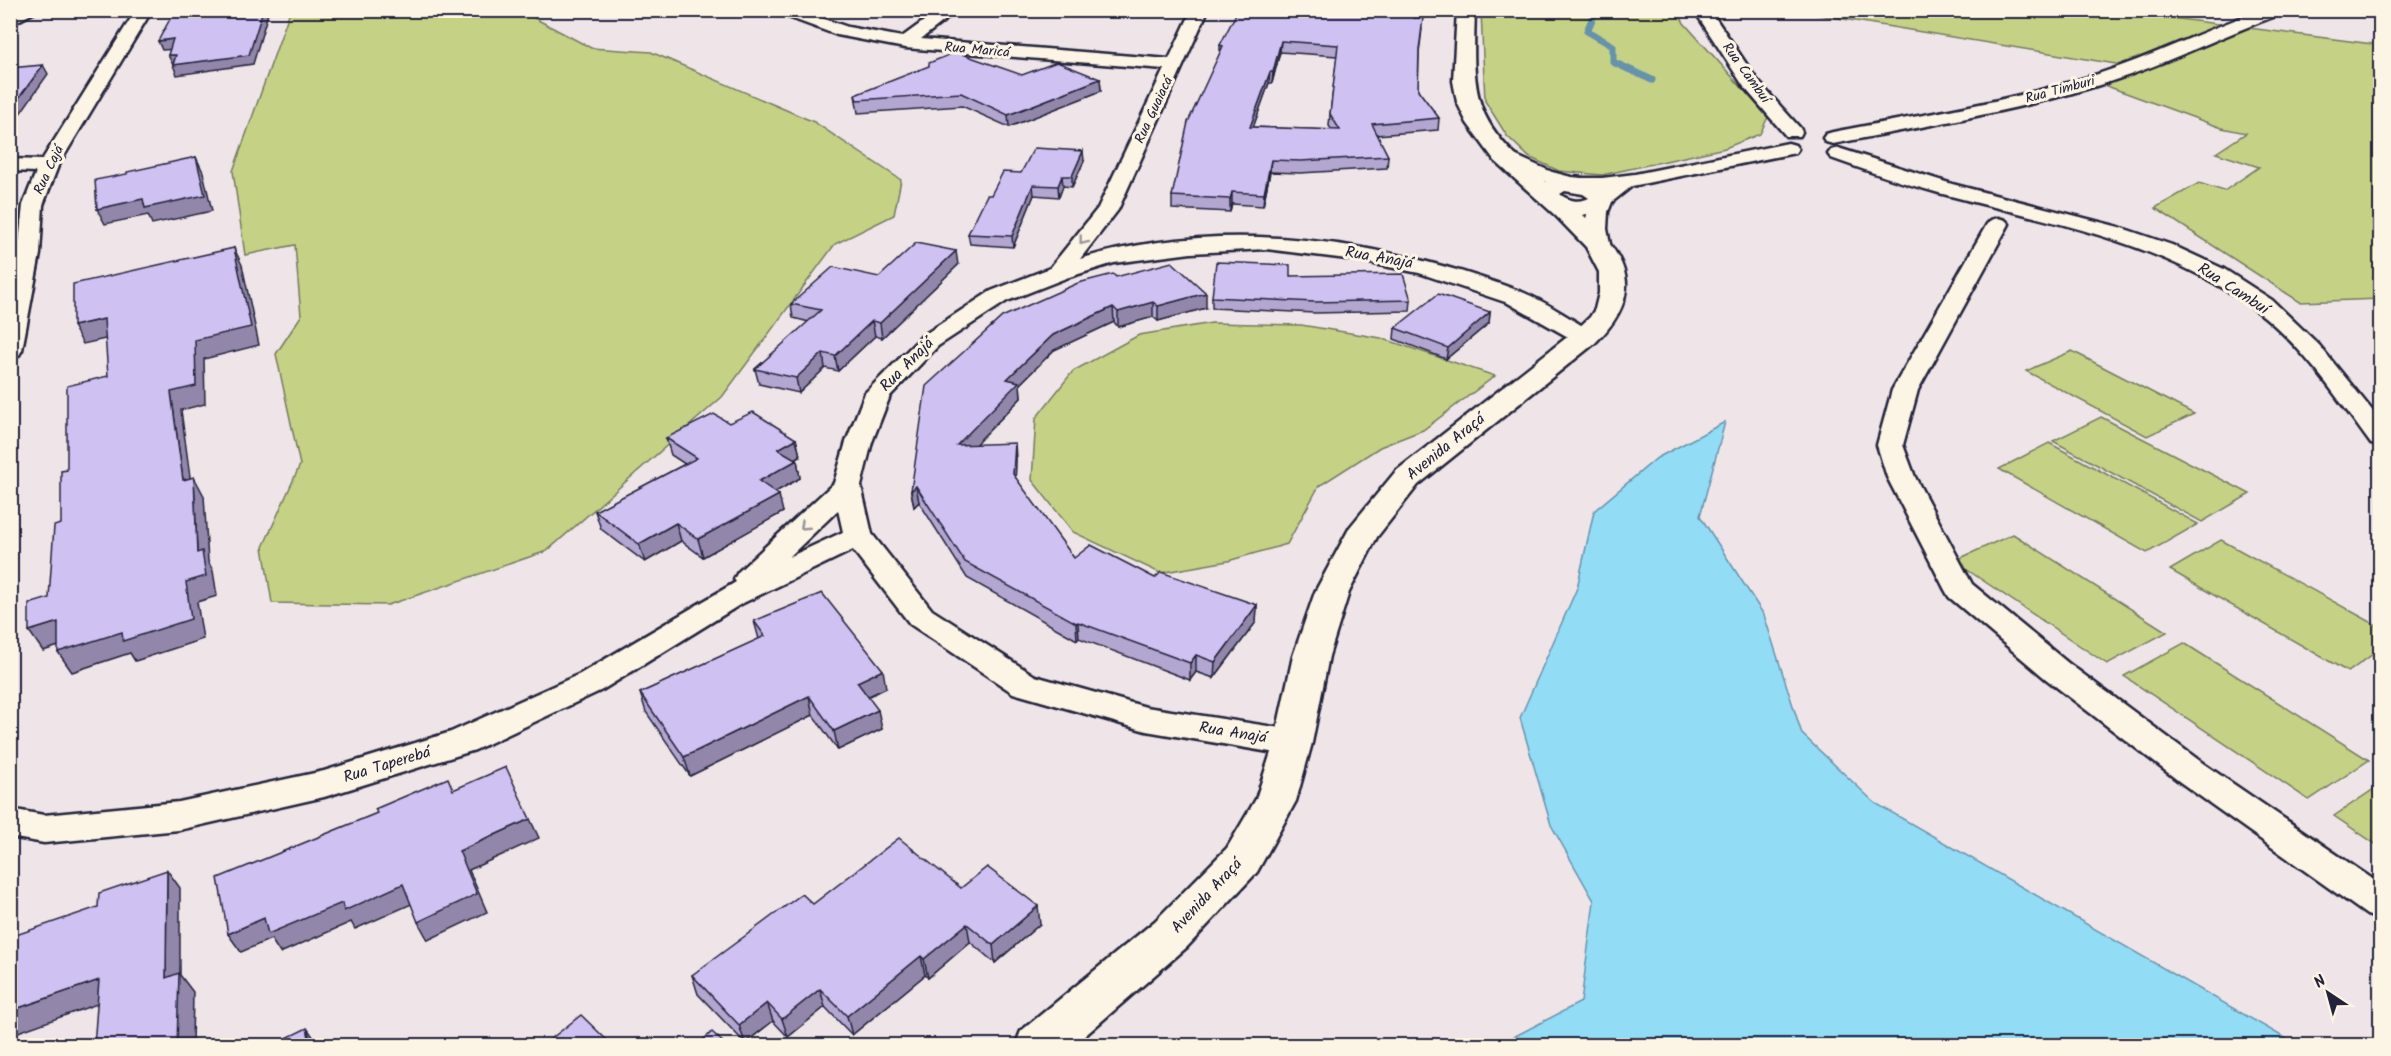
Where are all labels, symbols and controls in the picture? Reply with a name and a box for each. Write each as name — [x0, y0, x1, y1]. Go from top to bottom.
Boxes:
street label: Rua Maricá — [943, 36, 1012, 64]
street label: Rua Cambuí — [1716, 38, 1777, 110]
street label: Rua Timburi — [2023, 70, 2098, 110]
street label: Rua Guaiacá — [1129, 72, 1180, 147]
street label: Rua Cajá — [28, 140, 71, 198]
one-way arrow — [1079, 235, 1090, 246]
street label: Rua Anajá — [1343, 240, 1416, 276]
street label: Rua Cambuí — [2192, 257, 2275, 323]
street label: Rua Anajá — [874, 331, 941, 398]
street label: Avenida Araçá — [1401, 406, 1492, 487]
one-way arrow — [801, 519, 811, 530]
street label: Rua Anajá — [1197, 715, 1270, 751]
street label: Rua Taperebá — [340, 739, 435, 790]
street label: Avenida Araçá — [1165, 852, 1250, 939]
north arrow — [2298, 963, 2358, 1023]
text: N — [2309, 969, 2332, 995]

